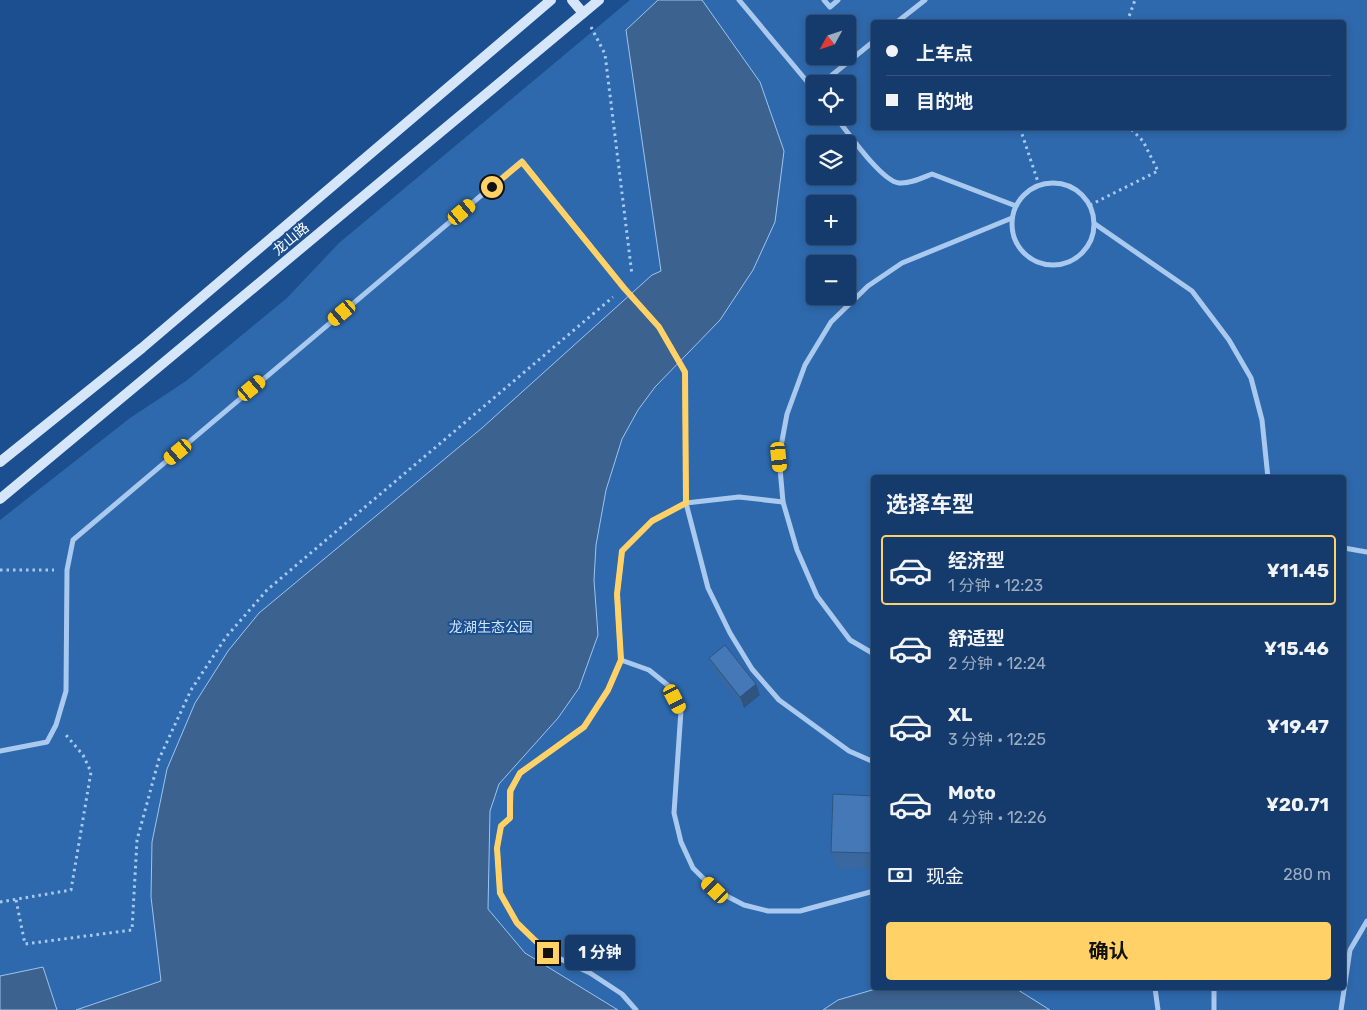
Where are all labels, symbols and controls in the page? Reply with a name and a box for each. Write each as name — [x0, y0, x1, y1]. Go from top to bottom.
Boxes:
north arrow — [806, 15, 856, 65]
map controls — [806, 15, 856, 305]
text: 上车点 — [916, 42, 973, 65]
button: locate — [806, 75, 856, 125]
text: 目的地 — [916, 90, 973, 113]
button: layers — [806, 135, 856, 185]
route start — [481, 176, 503, 198]
button: + — [806, 195, 856, 245]
car — [445, 197, 478, 227]
street label: 龙山路 — [269, 219, 313, 259]
button: − — [806, 255, 856, 305]
car — [325, 298, 358, 328]
car — [235, 373, 268, 403]
car — [161, 437, 194, 467]
car — [769, 441, 788, 473]
text: 选择车型 — [886, 491, 974, 518]
icon: car — [888, 548, 933, 593]
text: 经济型 — [948, 549, 1005, 572]
text: ¥11.45 — [1267, 559, 1329, 582]
text: 1 分钟 · 12:23 — [948, 576, 1043, 595]
park label: 龙湖生态公园 — [449, 619, 533, 636]
icon: car — [888, 626, 933, 671]
text: 舒适型 — [948, 627, 1005, 650]
text: ¥15.46 — [1264, 637, 1329, 660]
text: 2 分钟 · 12:24 — [948, 654, 1046, 673]
car — [661, 682, 688, 716]
text: XL — [948, 703, 972, 726]
icon: car — [888, 704, 933, 749]
text: ¥19.47 — [1267, 715, 1329, 738]
text: 3 分钟 · 12:25 — [948, 730, 1046, 749]
text: Moto — [948, 781, 996, 804]
icon: car — [888, 782, 933, 827]
text: ¥20.71 — [1266, 793, 1329, 816]
text: 4 分钟 · 12:26 — [948, 808, 1046, 827]
icon: cash — [886, 861, 914, 889]
text: 现金 — [926, 865, 964, 888]
text: 280 m — [1283, 865, 1331, 884]
car — [698, 874, 731, 906]
button: 确认 — [886, 922, 1331, 980]
callout: 1 分钟 — [566, 936, 636, 970]
route end — [537, 942, 559, 964]
text: 1 分钟 — [578, 943, 622, 962]

